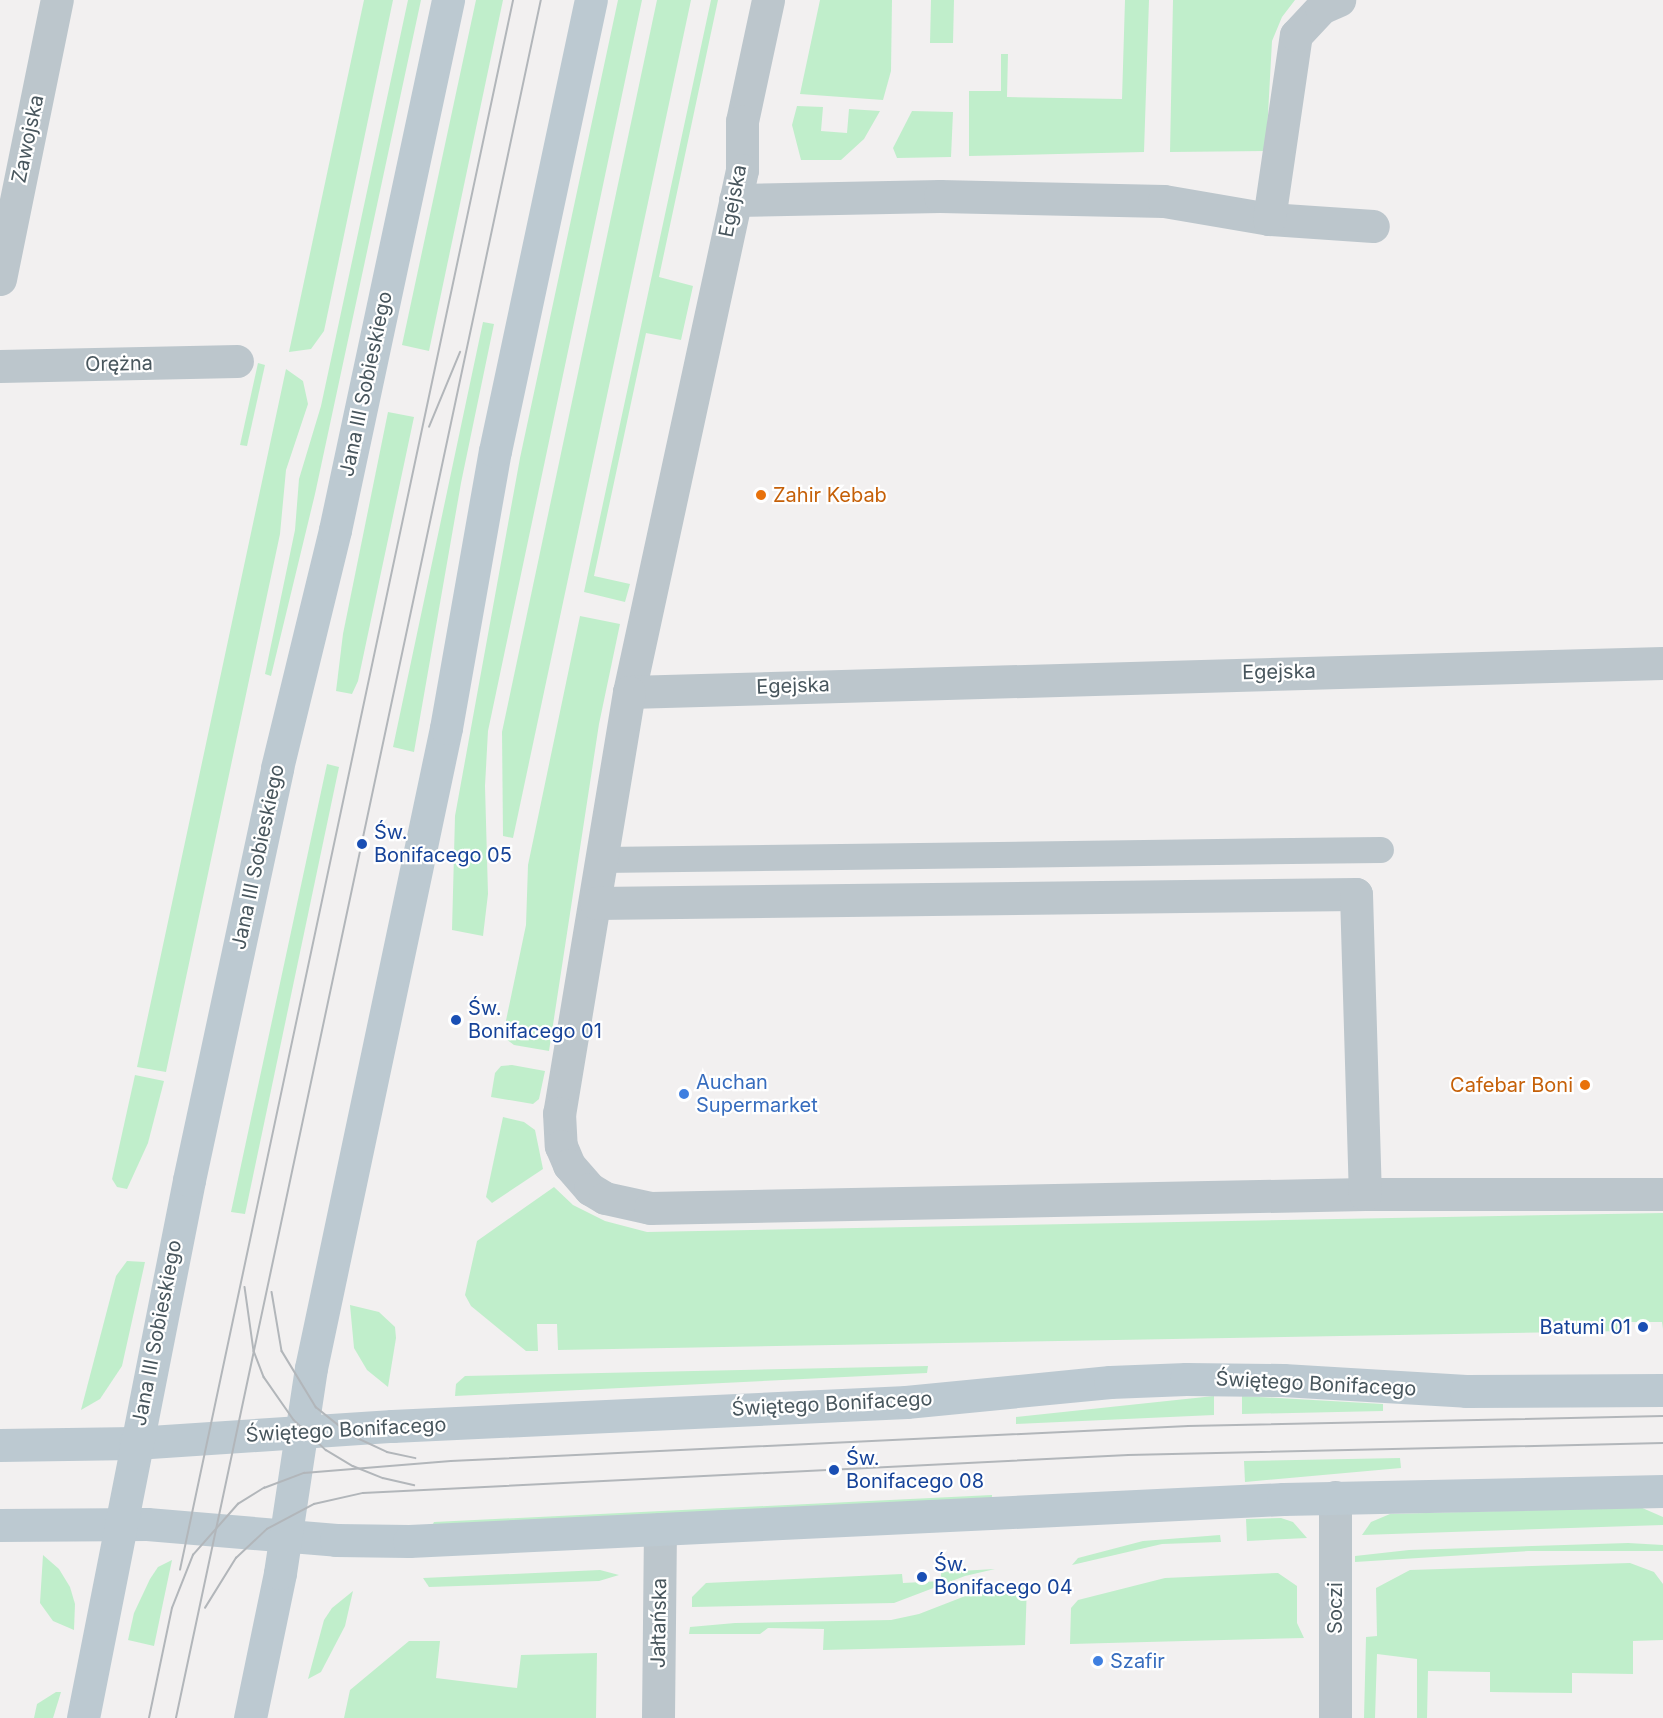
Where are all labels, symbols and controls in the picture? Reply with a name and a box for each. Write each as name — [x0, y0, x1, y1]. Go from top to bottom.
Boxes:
street label: Zawojska — [7, 93, 49, 185]
street label: Egejska — [714, 163, 752, 239]
street label: Jana III Sobieskiego — [335, 289, 397, 479]
street label: Orężna — [85, 351, 153, 377]
place label: Zahir Kebab — [773, 483, 887, 507]
marker: Zahir Kebab — [754, 488, 768, 502]
street label: Egejska — [1242, 659, 1316, 685]
street label: Egejska — [756, 673, 830, 699]
street label: Jana III Sobieskiego — [227, 762, 289, 952]
place label: Św. Bonifacego 05 — [374, 820, 512, 867]
marker: Św. Bonifacego 05 — [355, 837, 369, 851]
place label: Św. Bonifacego 01 — [468, 996, 602, 1043]
marker: Św. Bonifacego 01 — [449, 1013, 463, 1027]
place label: Auchan Supermarket — [696, 1070, 818, 1117]
place label: Cafebar Boni — [1450, 1073, 1573, 1097]
marker: Cafebar Boni — [1578, 1078, 1592, 1092]
marker: Auchan Supermarket — [677, 1087, 691, 1101]
street label: Jana III Sobieskiego — [127, 1238, 187, 1428]
place label: Batumi 01 — [1540, 1315, 1631, 1339]
marker: Batumi 01 — [1636, 1320, 1650, 1334]
street label: Świętego Bonifacego — [1215, 1367, 1417, 1401]
street label: Świętego Bonifacego — [731, 1387, 933, 1421]
street label: Świętego Bonifacego — [245, 1413, 447, 1447]
place label: Św. Bonifacego 08 — [846, 1446, 984, 1493]
marker: Św. Bonifacego 08 — [827, 1463, 841, 1477]
place label: Św. Bonifacego 04 — [934, 1553, 1073, 1600]
marker: Św. Bonifacego 04 — [915, 1570, 929, 1584]
street label: Jałtańska — [646, 1578, 672, 1668]
street label: Soczi — [1323, 1582, 1347, 1634]
place label: Szafir — [1110, 1649, 1165, 1673]
marker: Szafir — [1091, 1654, 1105, 1668]

